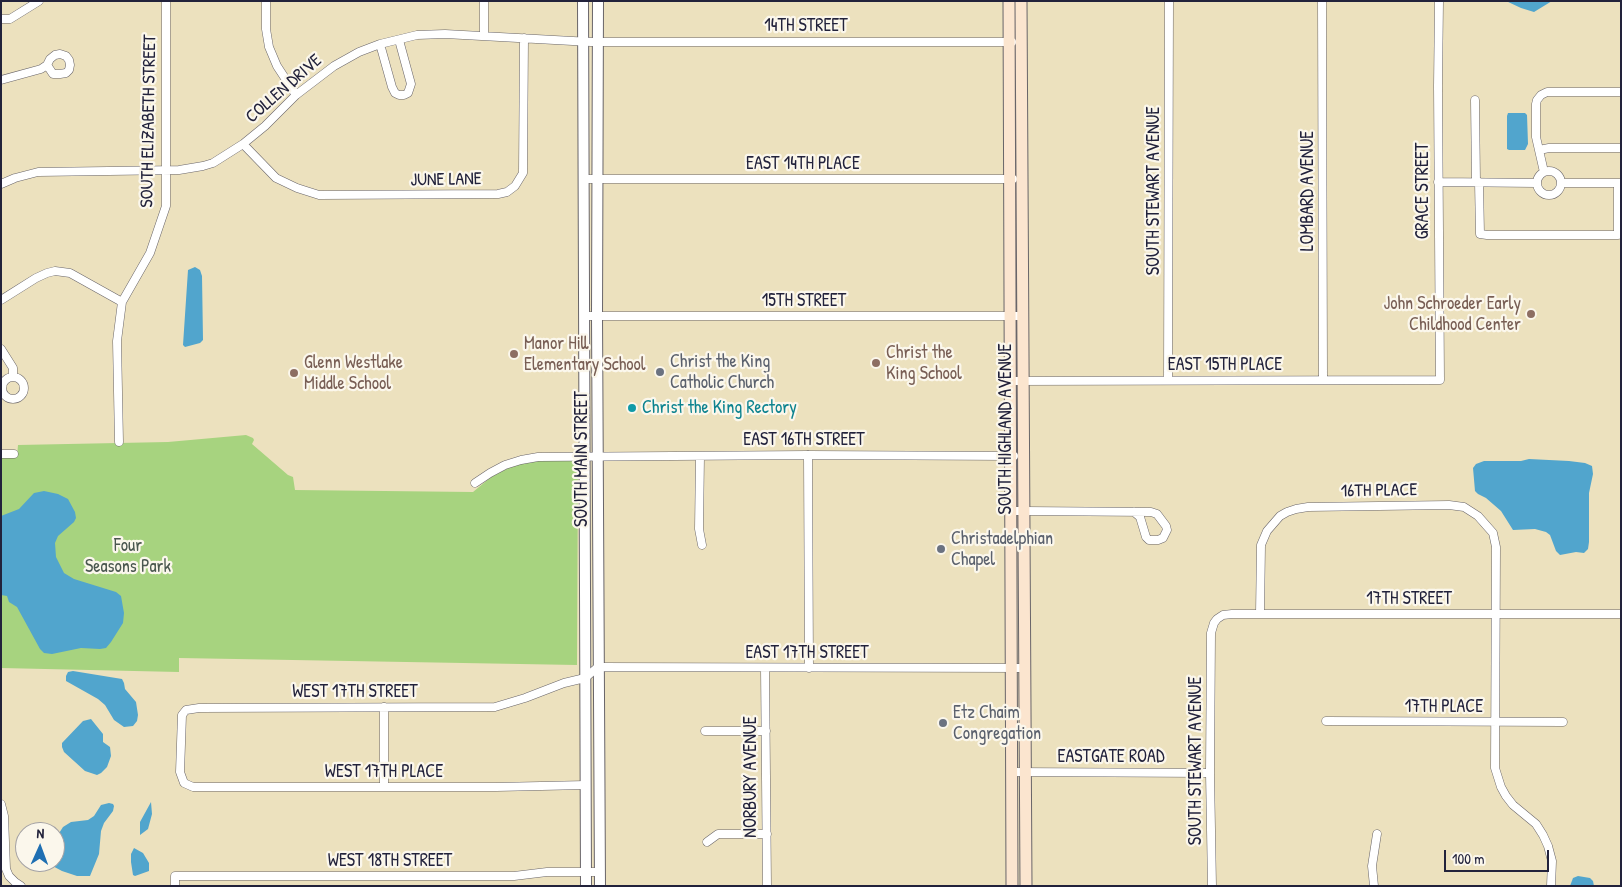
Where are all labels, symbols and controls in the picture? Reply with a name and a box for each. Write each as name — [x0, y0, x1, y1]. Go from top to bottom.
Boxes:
street label: 14TH STREET — [764, 15, 848, 37]
street label: SOUTH ELIZABETH STREET — [137, 34, 161, 208]
street label: COLLEN DRIVE — [241, 50, 327, 128]
street label: SOUTH STEWART AVENUE — [1143, 107, 1165, 275]
street label: LOMBARD AVENUE — [1297, 131, 1319, 251]
street label: GRACE STREET — [1412, 143, 1434, 239]
street label: EAST 14TH PLACE — [746, 153, 860, 175]
street label: JUNE LANE — [410, 169, 482, 191]
street label: 15TH STREET — [762, 290, 846, 312]
place label: John Schroeder Early Childhood Center — [1383, 293, 1521, 336]
marker: John Schroeder Early Childhood Center — [1525, 308, 1537, 320]
place label: Manor Hill Elementary School — [524, 333, 645, 376]
place label: Christ the King School — [886, 342, 962, 384]
street label: SOUTH HIGHLAND AVENUE — [995, 344, 1017, 514]
marker: Manor Hill Elementary School — [508, 348, 520, 360]
place label: Christ the King Catholic Church — [670, 351, 774, 394]
place label: Glenn Westlake Middle School — [304, 352, 403, 394]
street label: EAST 15TH PLACE — [1168, 354, 1282, 376]
marker: Christ the King School — [870, 357, 882, 369]
marker: Christ the King Catholic Church — [654, 366, 666, 378]
marker: Glenn Westlake Middle School — [288, 367, 300, 379]
street label: SOUTH MAIN STREET — [571, 391, 593, 527]
place label: Christ the King Rectory — [642, 397, 797, 419]
marker: Christ the King Rectory — [626, 402, 638, 414]
street label: EAST 16TH STREET — [743, 429, 865, 451]
street label: 16TH PLACE — [1340, 480, 1418, 502]
place label: Christadelphian Chapel — [951, 528, 1053, 570]
park label: Four Seasons Park — [85, 535, 171, 578]
marker: Christadelphian Chapel — [935, 543, 947, 555]
street label: 17TH STREET — [1366, 588, 1452, 610]
street label: EAST 17TH STREET — [745, 642, 869, 664]
street label: SOUTH STEWART AVENUE — [1185, 677, 1207, 845]
street label: WEST 17TH STREET — [292, 681, 418, 703]
street label: 17TH PLACE — [1405, 696, 1483, 718]
place label: Etz Chaim Congregation — [953, 702, 1041, 744]
street label: NORBURY AVENUE — [740, 716, 762, 838]
marker: Etz Chaim Congregation — [937, 717, 949, 729]
street label: EASTGATE ROAD — [1058, 746, 1164, 768]
street label: WEST 17TH PLACE — [325, 761, 443, 783]
north arrow — [15, 822, 65, 872]
text: N — [36, 823, 45, 842]
scale bar — [1447, 840, 1552, 872]
text: 100 m — [1452, 848, 1485, 869]
street label: WEST 18TH STREET — [328, 850, 452, 872]

